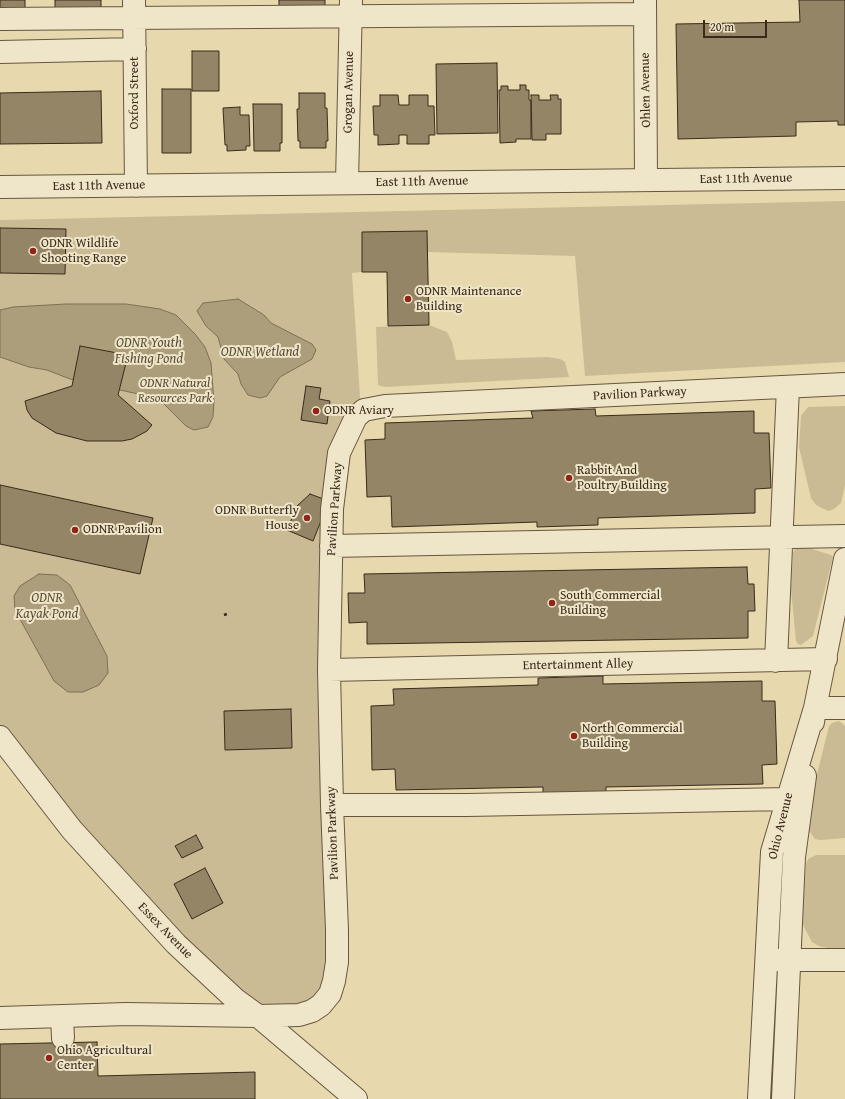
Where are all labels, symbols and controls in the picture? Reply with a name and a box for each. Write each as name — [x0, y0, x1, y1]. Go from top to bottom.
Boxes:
scale bar — [705, 12, 769, 38]
text: 20 m — [710, 18, 734, 35]
street label: Grogan Avenue — [340, 51, 358, 133]
street label: Ohlen Avenue — [638, 52, 654, 128]
street label: Oxford Street — [127, 56, 143, 130]
street label: East 11th Avenue — [700, 170, 792, 188]
street label: East 11th Avenue — [376, 173, 468, 191]
street label: East 11th Avenue — [53, 177, 145, 195]
place label: ODNR Wildlife Shooting Range — [41, 236, 126, 267]
marker: ODNR Wildlife Shooting Range — [28, 246, 38, 256]
place label: ODNR Maintenance Building — [416, 284, 522, 315]
marker: ODNR Maintenance Building — [403, 294, 413, 304]
water label: ODNR Youth Fishing Pond — [115, 335, 183, 368]
water label: ODNR Wetland — [221, 344, 299, 360]
park label: ODNR Natural Resources Park — [138, 376, 212, 407]
street label: Pavilion Parkway — [593, 384, 687, 404]
place label: ODNR Aviary — [324, 403, 394, 419]
marker: ODNR Aviary — [311, 406, 321, 416]
street label: Pavilion Parkway — [324, 462, 346, 556]
place label: Rabbit And Poultry Building — [577, 463, 667, 494]
marker: Rabbit And Poultry Building — [564, 473, 574, 483]
place label: ODNR Butterfly House — [215, 503, 299, 534]
marker: ODNR Butterfly House — [302, 513, 312, 523]
place label: ODNR Pavilion — [83, 522, 162, 538]
marker: ODNR Pavilion — [70, 525, 80, 535]
place label: South Commercial Building — [560, 588, 660, 619]
water label: ODNR Kayak Pond — [16, 590, 78, 622]
marker: South Commercial Building — [547, 598, 557, 608]
street label: Entertainment Alley — [522, 656, 634, 674]
place label: North Commercial Building — [582, 721, 683, 752]
marker: North Commercial Building — [569, 731, 579, 741]
street label: Pavilion Parkway — [324, 786, 342, 880]
street label: Ohio Avenue — [765, 791, 797, 861]
street label: Essex Avenue — [134, 900, 196, 962]
place label: Ohio Agricultural Center — [57, 1043, 152, 1074]
marker: Ohio Agricultural Center — [44, 1053, 54, 1063]

